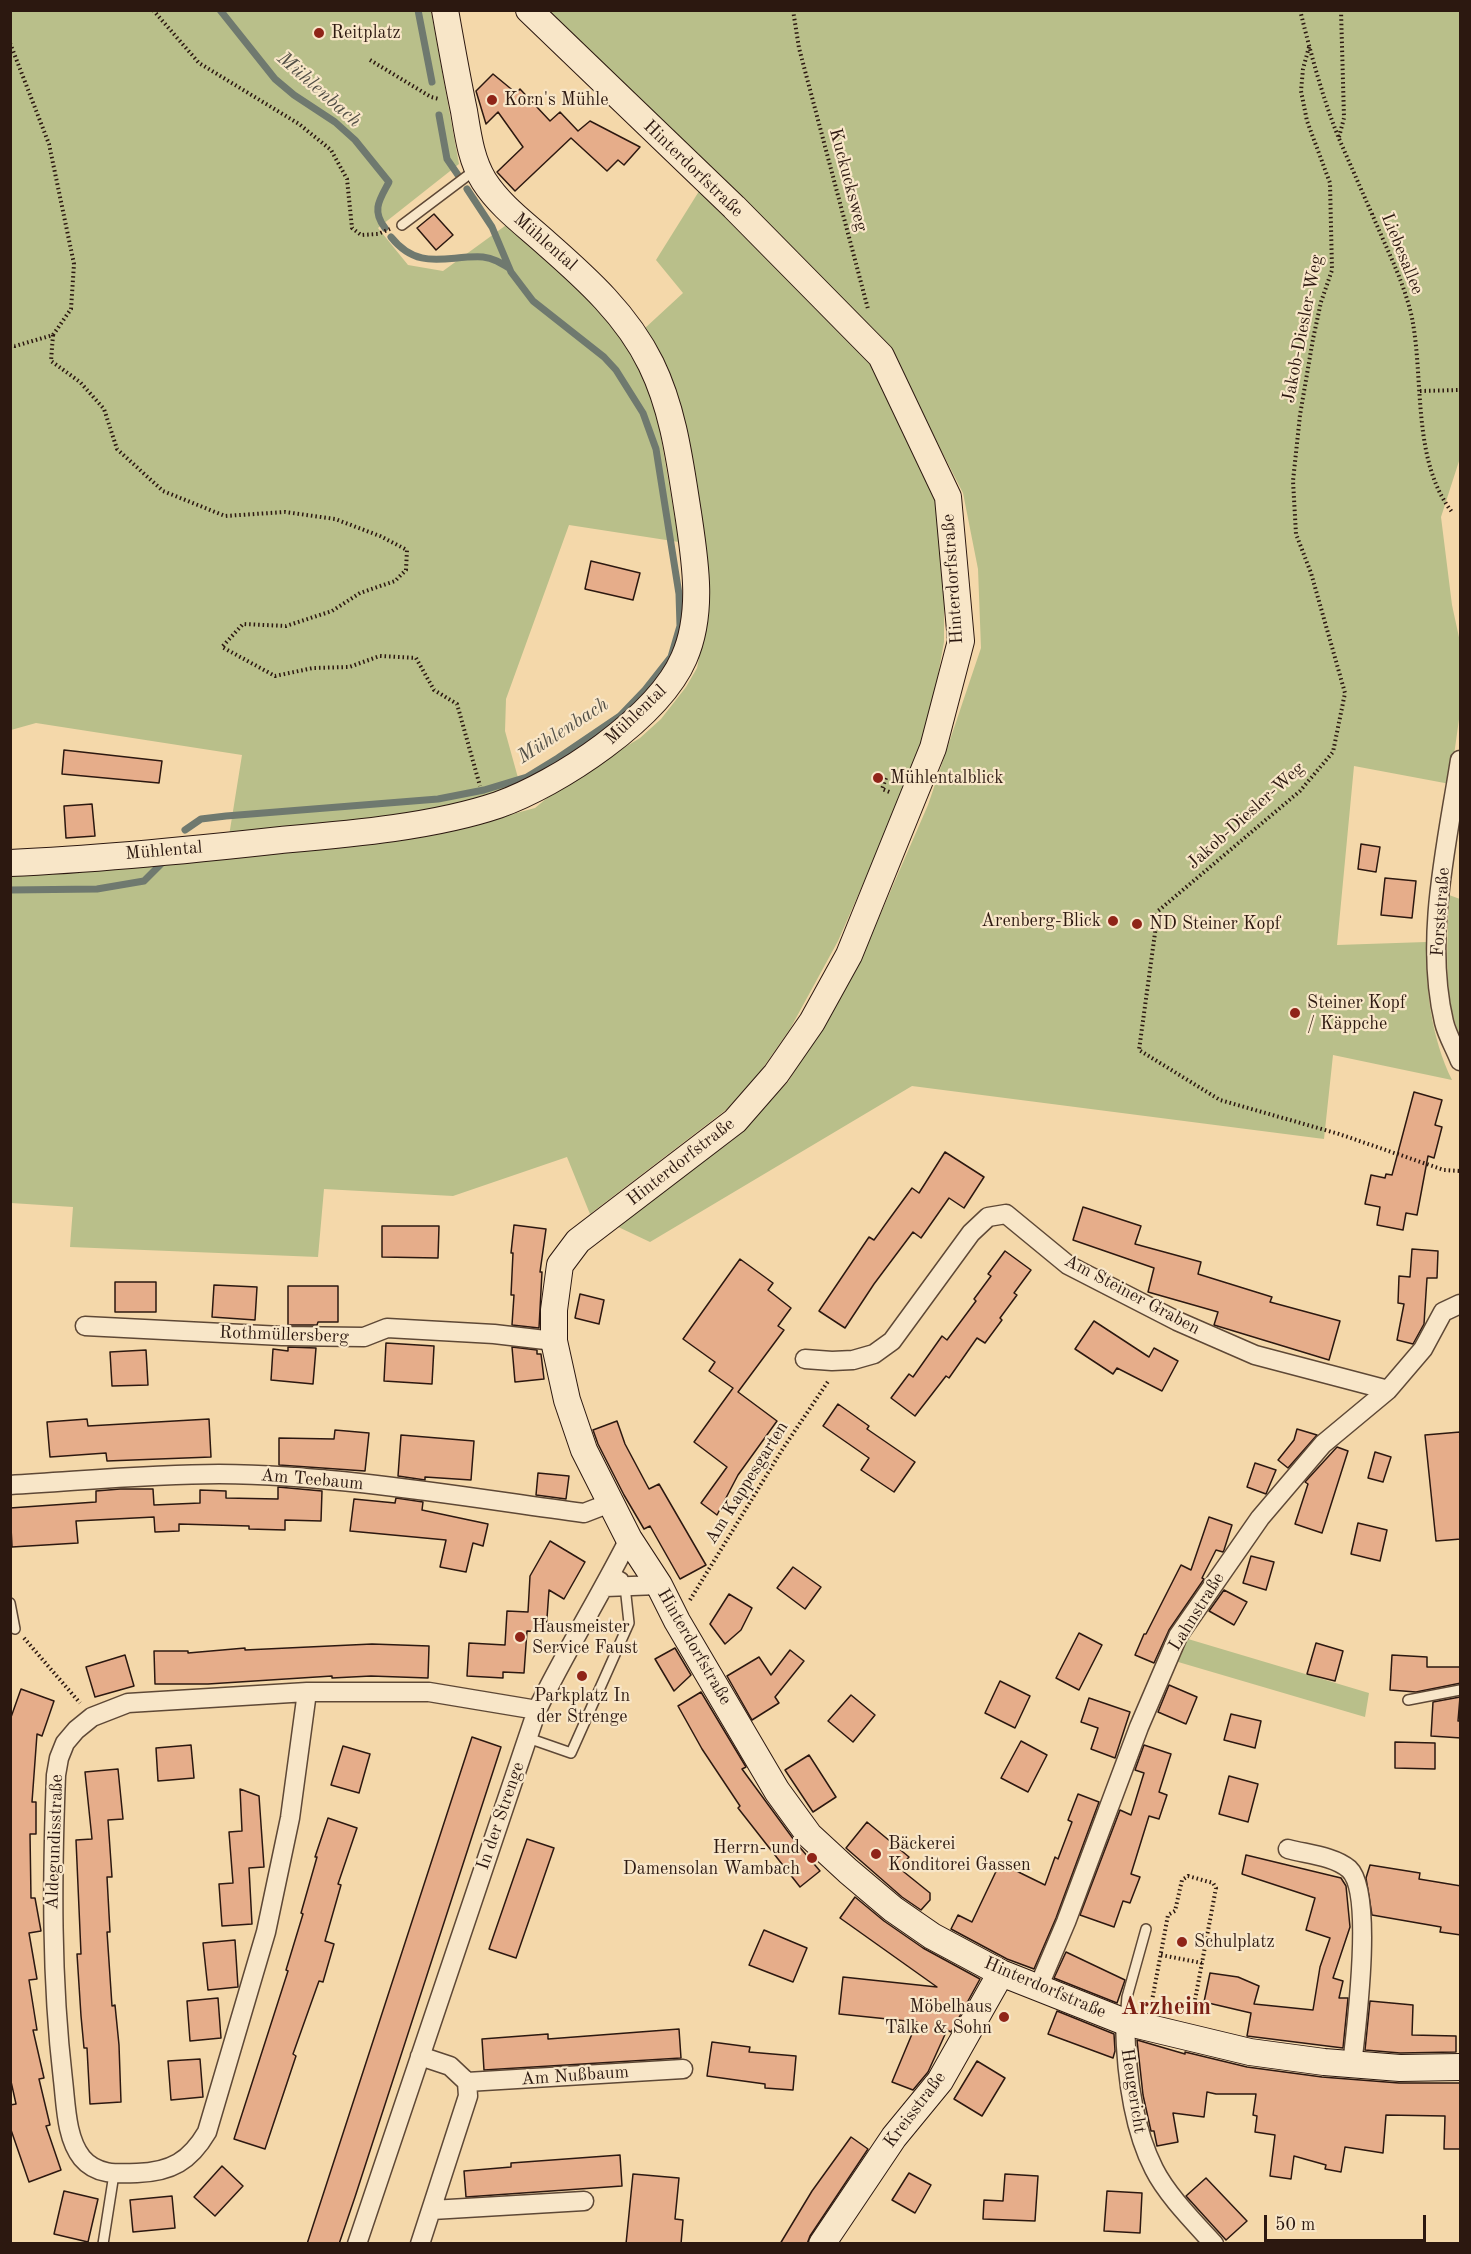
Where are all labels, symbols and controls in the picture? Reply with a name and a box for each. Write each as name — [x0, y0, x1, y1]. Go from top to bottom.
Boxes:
place label: Reitplatz — [331, 22, 401, 44]
marker: Reitplatz — [312, 26, 326, 40]
water label: Mühlenbach — [272, 47, 366, 133]
place label: Korn's Mühle — [504, 89, 608, 111]
marker: Korn's Mühle — [485, 93, 499, 107]
street label: Hinterdorfstraße — [639, 116, 747, 222]
street label: Kuckucksweg — [824, 126, 872, 234]
street label: Mühlental — [509, 208, 581, 276]
street label: Liebesallee — [1376, 210, 1428, 298]
street label: Jakob-Diesler-Weg — [1278, 253, 1328, 405]
street label: Hinterdorfstraße — [938, 513, 968, 645]
street label: Mühlental — [601, 680, 671, 750]
water label: Mühlenbach — [513, 693, 613, 769]
street label: Jakob-Diesler-Weg — [1183, 758, 1309, 874]
place label: Mühlentalblick — [890, 767, 1004, 789]
marker: Mühlentalblick — [871, 771, 885, 785]
street label: Mühlental — [125, 837, 203, 865]
street label: Forststraße — [1427, 867, 1455, 957]
place label: Arenberg-Blick — [981, 910, 1101, 932]
place label: ND Steiner Kopf — [1149, 913, 1281, 935]
marker: Arenberg-Blick — [1106, 914, 1120, 928]
marker: ND Steiner Kopf — [1130, 917, 1144, 931]
place label: Steiner Kopf / Käppche — [1307, 992, 1406, 1034]
marker: Steiner Kopf / Käppche — [1288, 1006, 1302, 1020]
street label: Hinterdorfstraße — [623, 1113, 739, 1211]
street label: Am Steiner Graben — [1060, 1250, 1204, 1340]
street label: Rothmüllersberg — [219, 1322, 349, 1348]
street label: Am Kappesgarten — [701, 1418, 793, 1548]
street label: Am Teebaum — [260, 1465, 364, 1495]
street label: Lahnstraße — [1164, 1569, 1230, 1655]
street label: Hinterdorfstraße — [652, 1585, 736, 1709]
place label: Hausmeister Service Faust — [532, 1616, 638, 1658]
marker: Hausmeister Service Faust — [513, 1630, 527, 1644]
marker: Parkplatz In der Strenge — [575, 1669, 589, 1683]
place label: Parkplatz In der Strenge — [534, 1685, 630, 1728]
street label: In der Strenge — [472, 1759, 530, 1873]
street label: Aldegundisstraße — [42, 1774, 68, 1910]
place label: Bäckerei Konditorei Gassen — [888, 1833, 1031, 1876]
place label: Herrn- und Damensolan Wambach — [623, 1837, 800, 1880]
marker: Bäckerei Konditorei Gassen — [869, 1847, 883, 1861]
marker: Herrn- und Damensolan Wambach — [805, 1851, 819, 1865]
place label: Schulplatz — [1194, 1931, 1275, 1953]
marker: Schulplatz — [1175, 1935, 1189, 1949]
street label: Hinterdorfstraße — [981, 1953, 1109, 2023]
district label: Arzheim — [1121, 1994, 1211, 2022]
place label: Möbelhaus Talke & Sohn — [885, 1996, 992, 2038]
marker: Möbelhaus Talke & Sohn — [997, 2010, 1011, 2024]
street label: Heugericht — [1116, 2047, 1150, 2135]
street label: Am Nußbaum — [520, 2061, 630, 2091]
street label: Kreisstraße — [879, 2068, 951, 2152]
scale bar — [1267, 2203, 1429, 2241]
text: 50 m — [1275, 2216, 1315, 2234]

